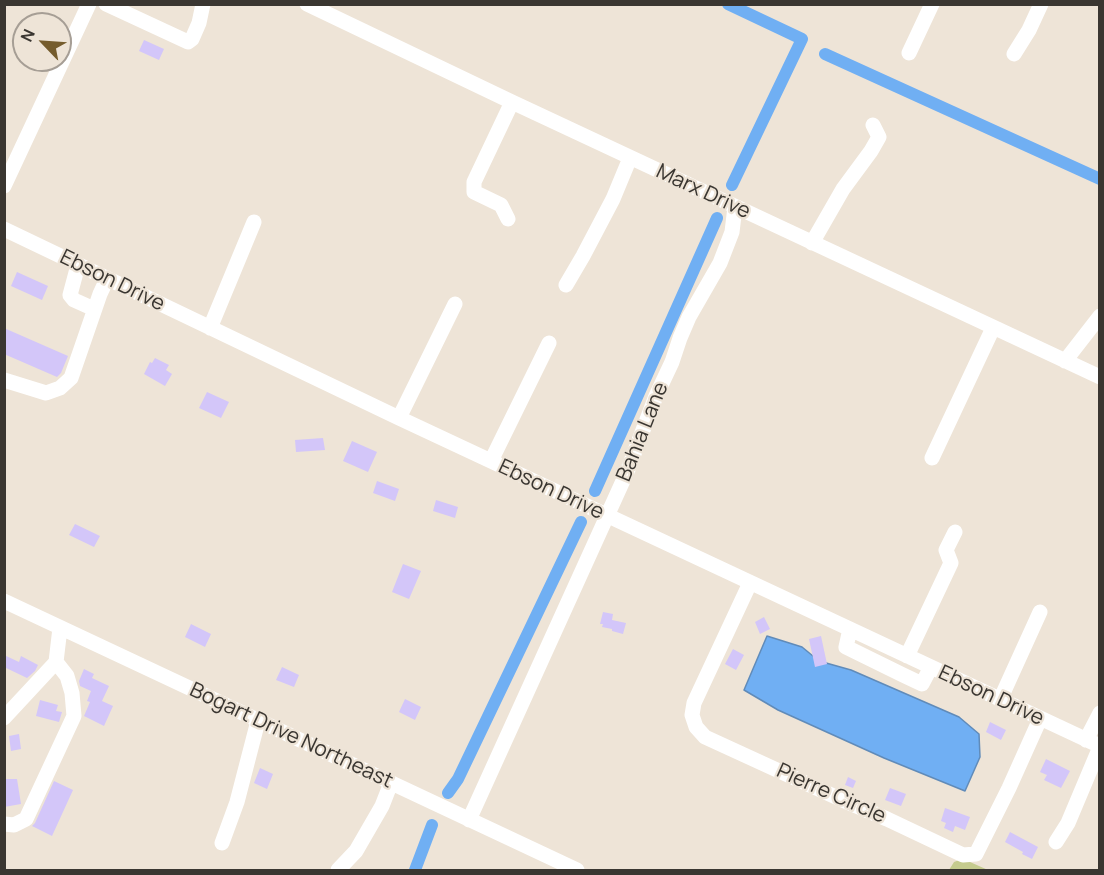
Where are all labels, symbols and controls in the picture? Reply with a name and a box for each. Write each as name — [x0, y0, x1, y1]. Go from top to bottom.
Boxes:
north arrow — [12, 12, 72, 72]
text: N — [15, 25, 40, 45]
street label: Marx Drive — [652, 159, 754, 225]
street label: Ebson Drive — [55, 245, 169, 317]
street label: Bahia Lane — [612, 379, 674, 485]
street label: Ebson Drive — [494, 455, 608, 525]
street label: Ebson Drive — [934, 661, 1048, 731]
street label: Bogart Drive Northeast — [185, 678, 397, 794]
street label: Pierre Circle — [772, 759, 890, 829]

